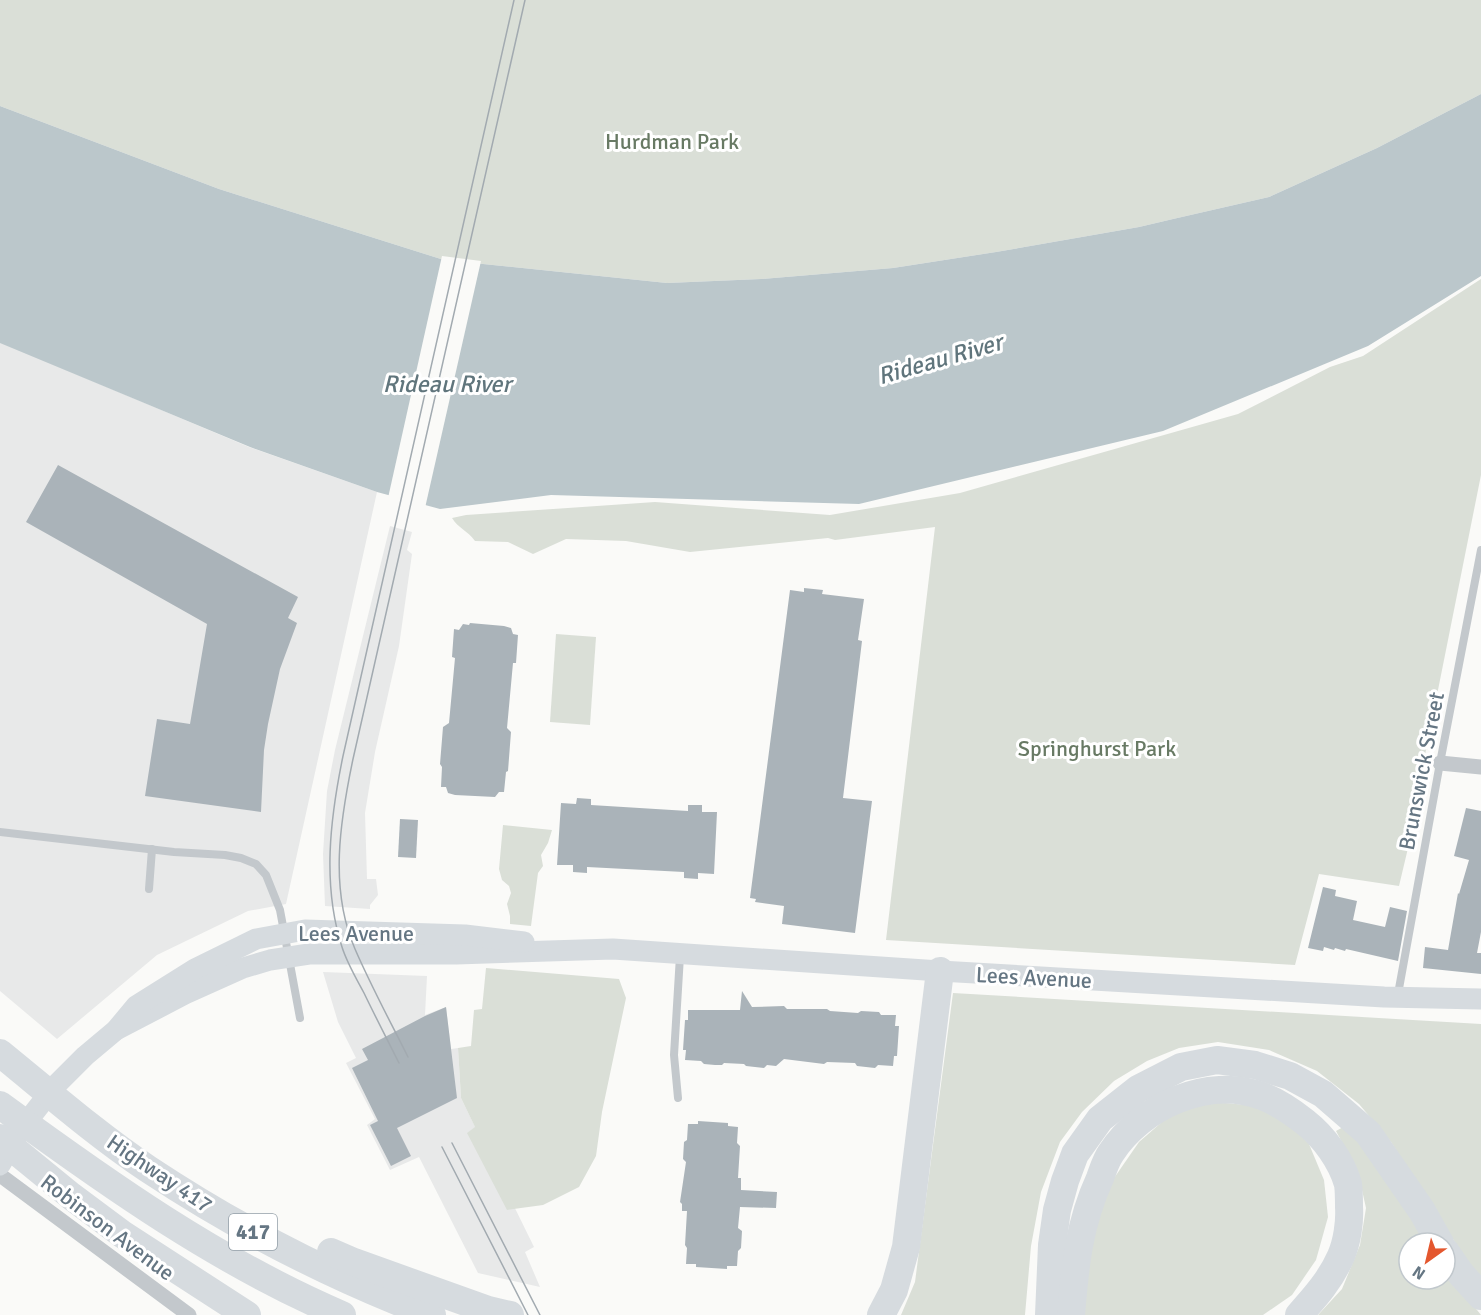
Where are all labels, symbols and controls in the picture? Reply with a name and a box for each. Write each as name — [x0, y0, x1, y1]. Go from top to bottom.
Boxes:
park label: Hurdman Park — [605, 128, 739, 155]
water label: Rideau River — [874, 326, 1009, 391]
water label: Rideau River — [383, 369, 514, 399]
street label: Brunswick Street — [1393, 689, 1450, 852]
park label: Springhurst Park — [1018, 735, 1176, 762]
street label: Lees Avenue — [298, 920, 414, 947]
street label: Lees Avenue — [975, 961, 1093, 994]
street label: Highway 417 — [102, 1128, 218, 1219]
street label: Robinson Avenue — [35, 1168, 180, 1287]
road number: 417 — [229, 1214, 277, 1250]
north arrow — [1397, 1231, 1457, 1291]
text: N — [1409, 1261, 1429, 1284]

